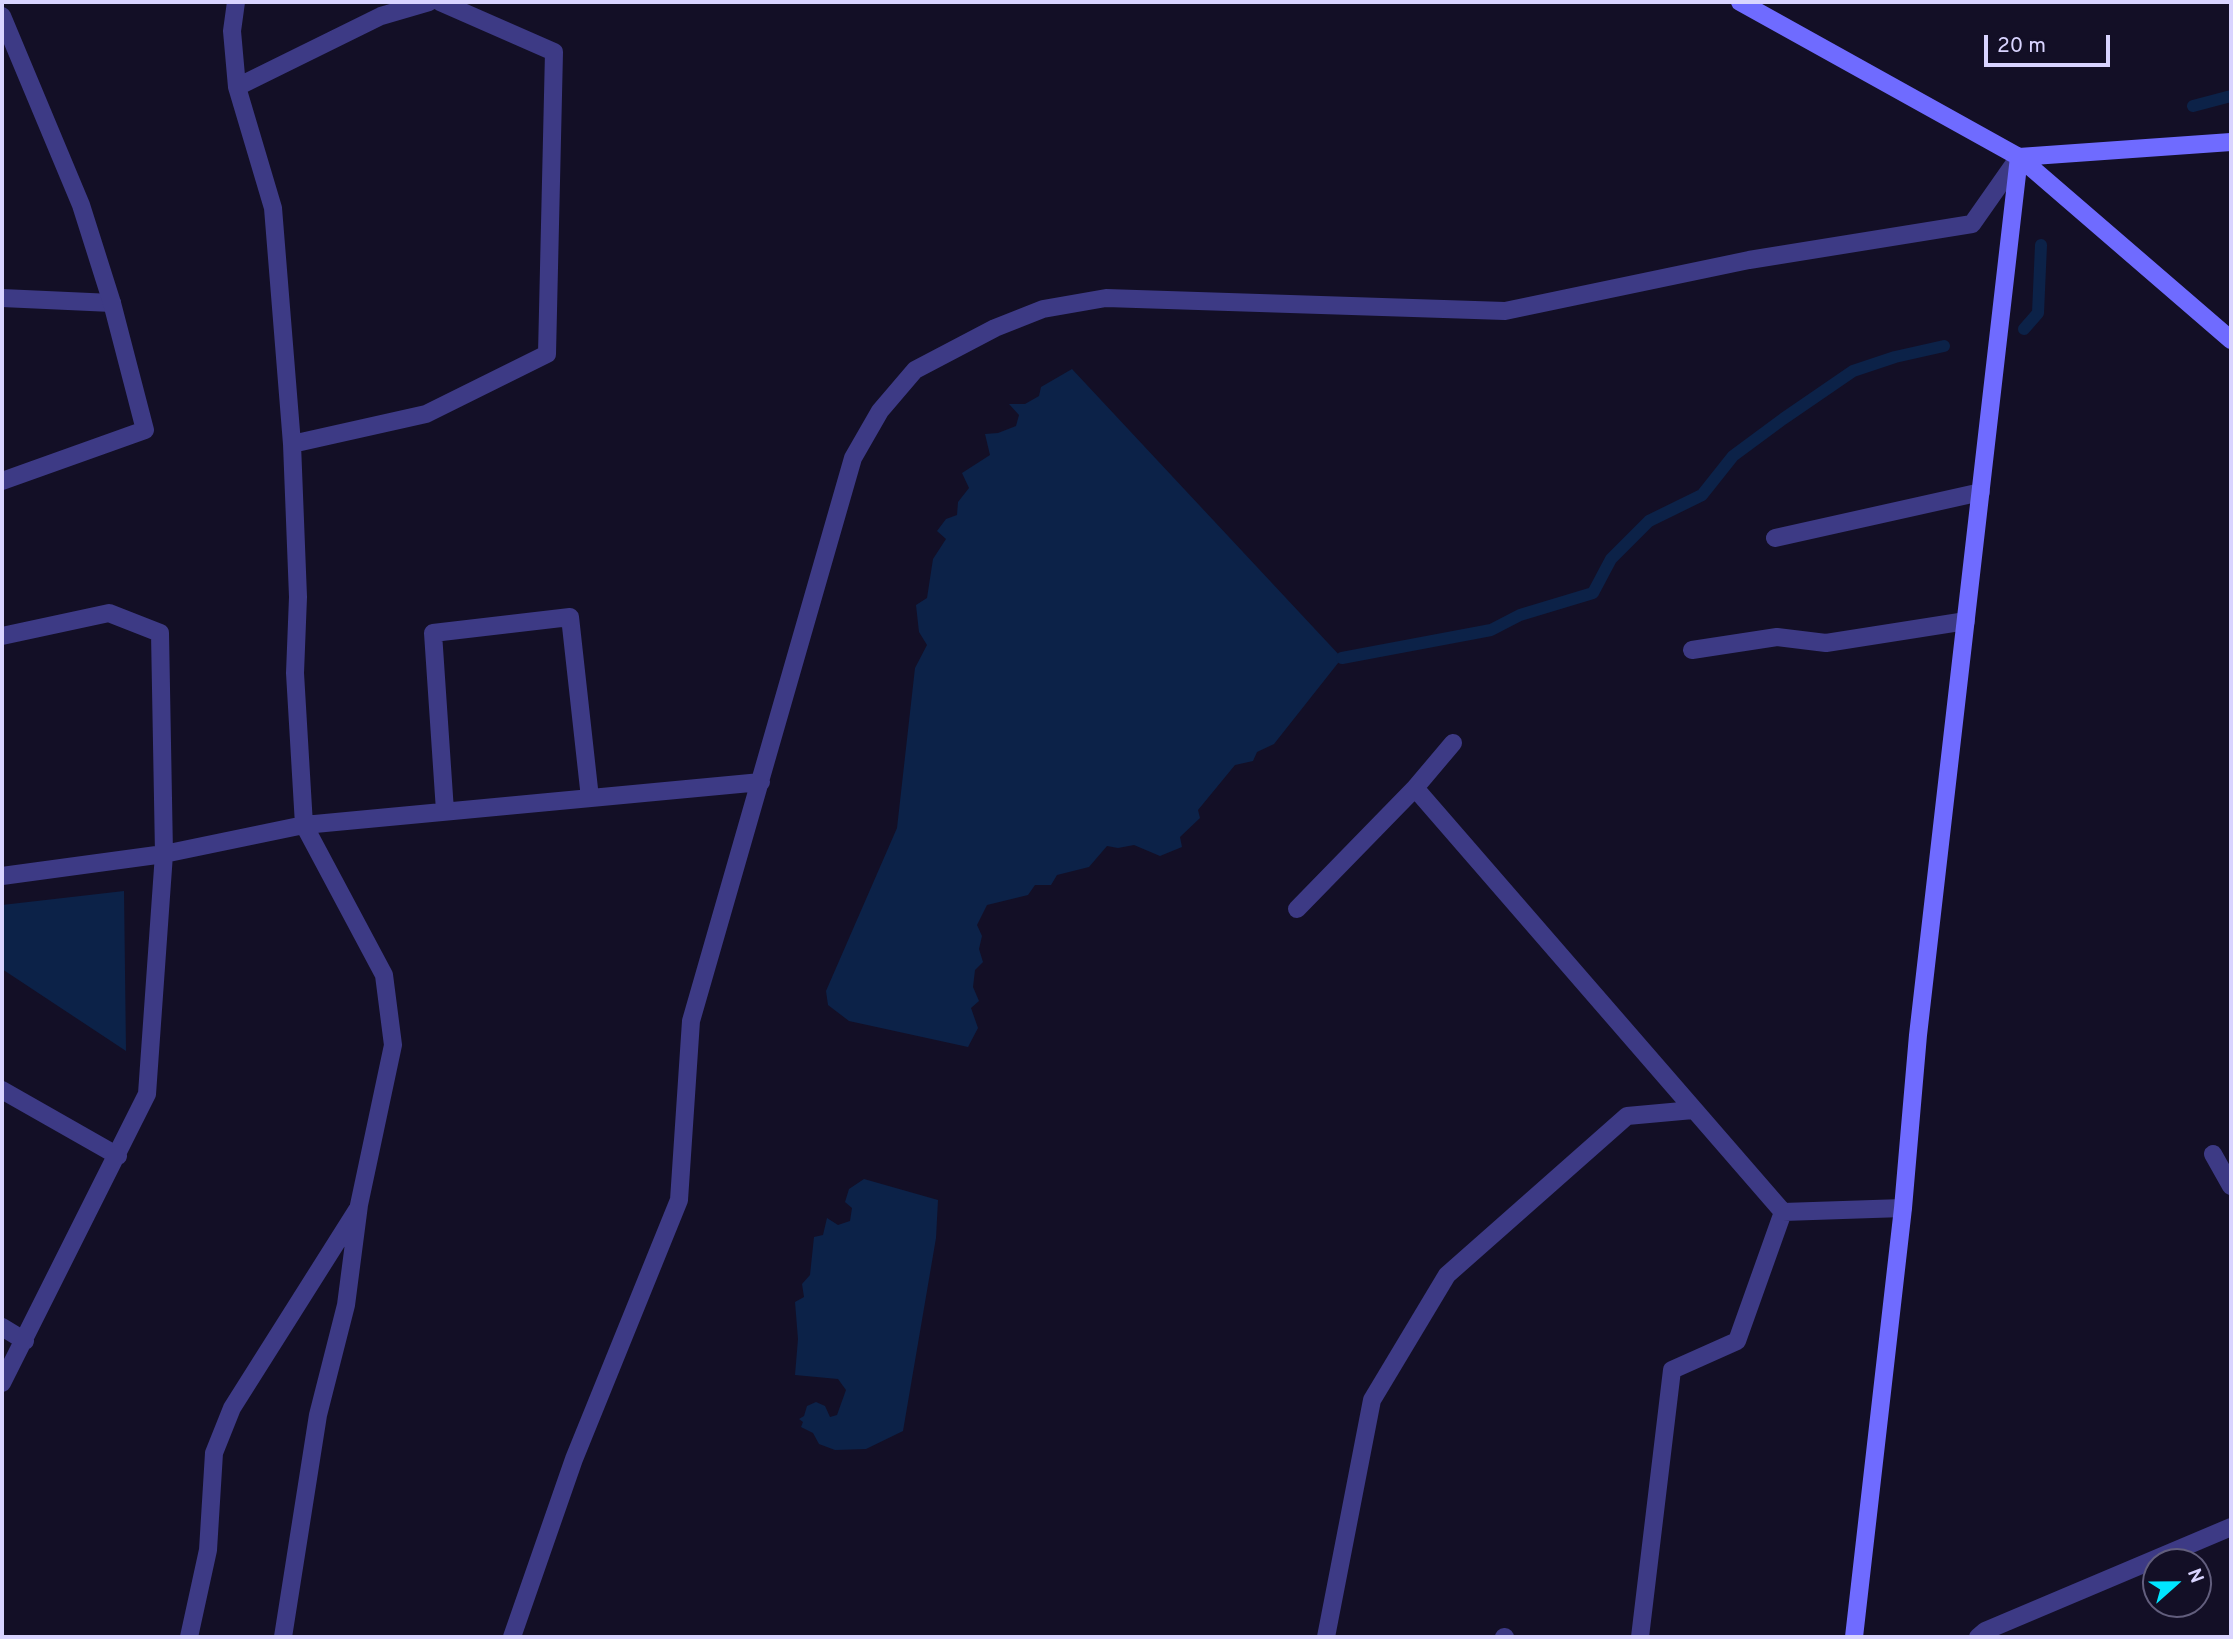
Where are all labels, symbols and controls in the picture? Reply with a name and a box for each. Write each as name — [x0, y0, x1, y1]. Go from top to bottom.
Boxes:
scale bar — [1988, 21, 2114, 65]
text: 20 m — [1997, 33, 2046, 60]
north arrow — [2142, 1548, 2212, 1618]
text: N — [2181, 1566, 2208, 1587]

